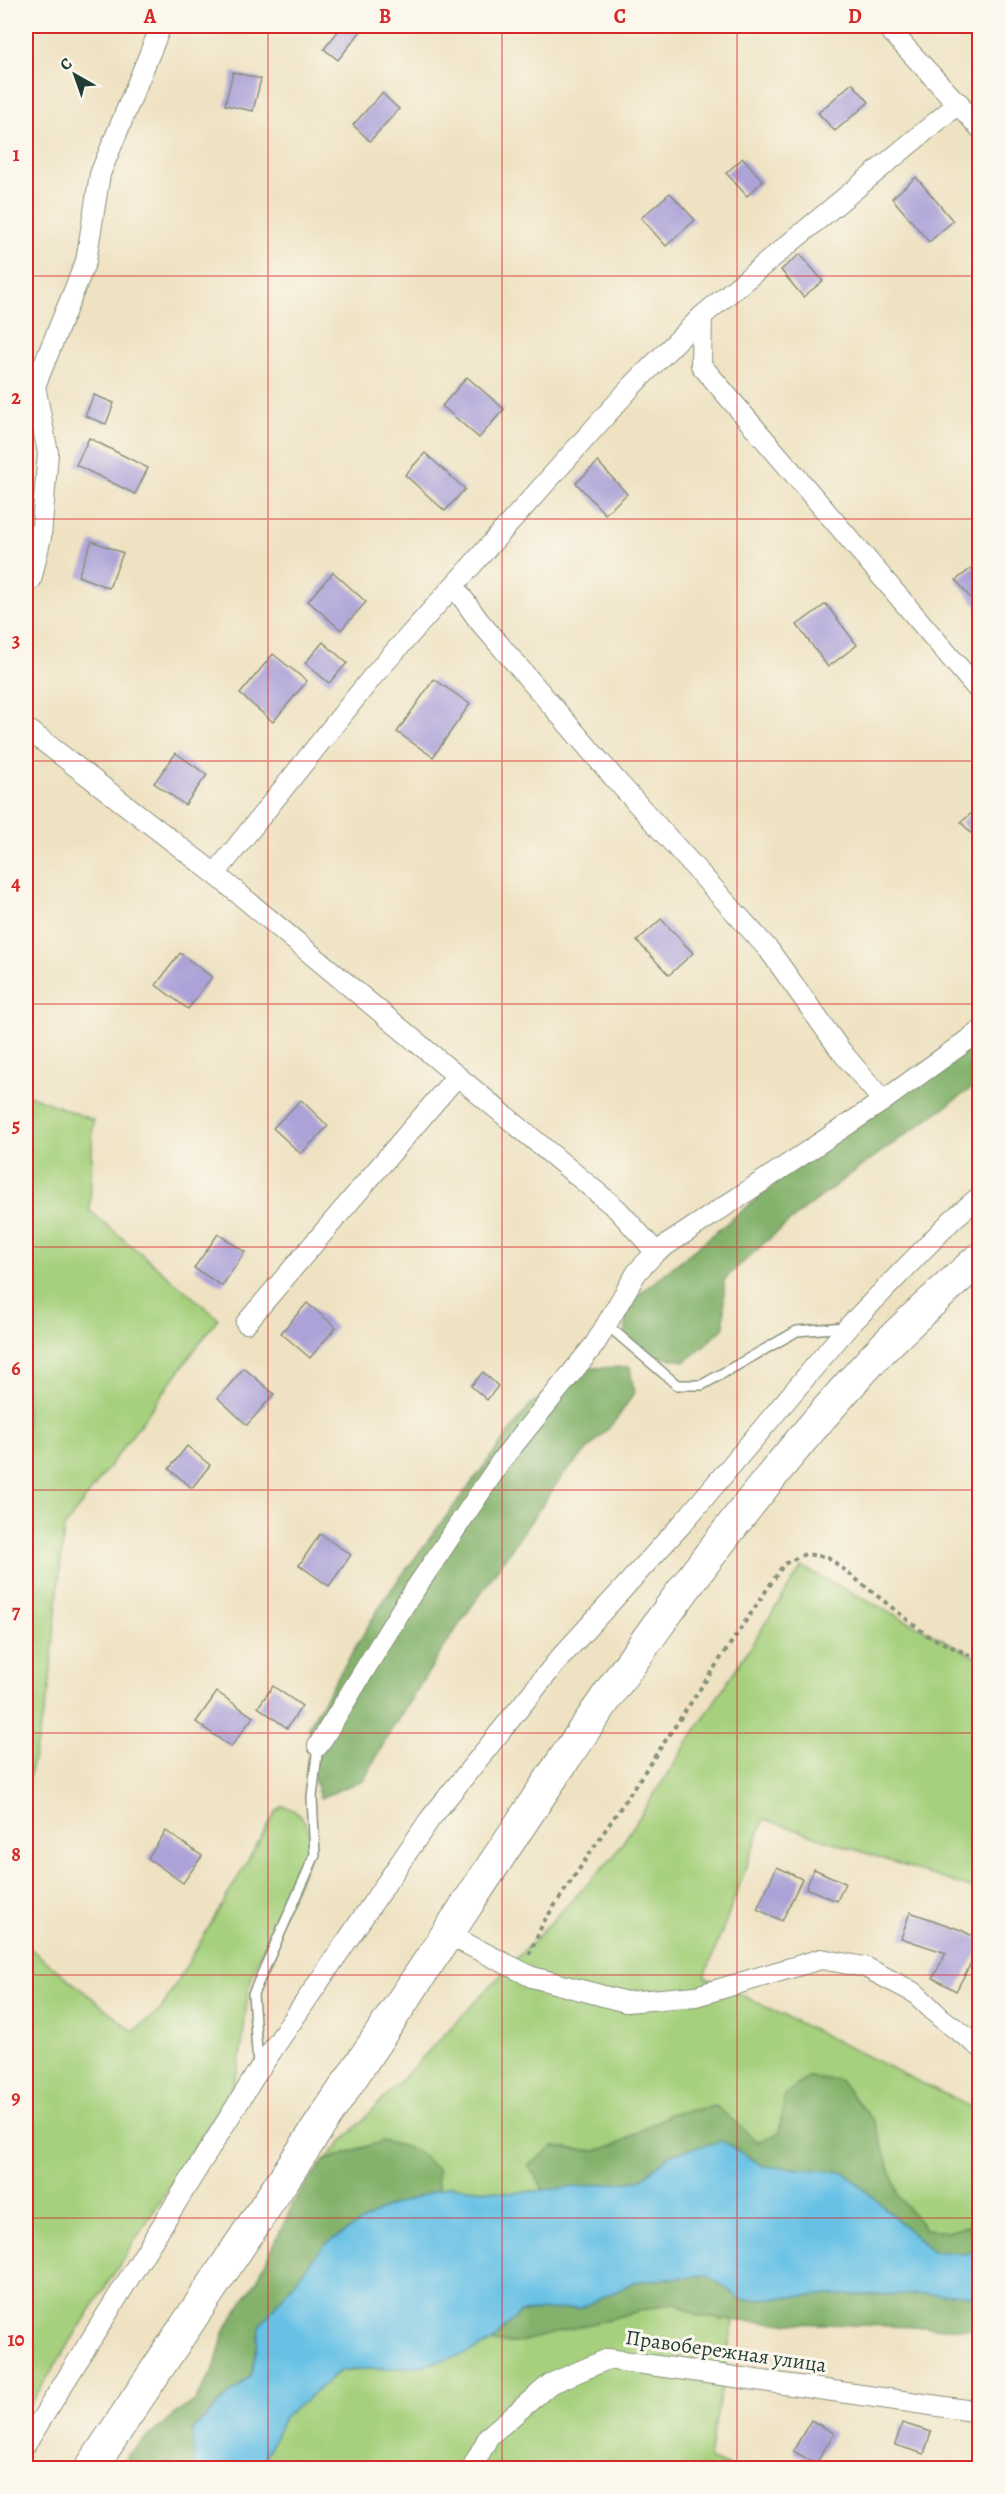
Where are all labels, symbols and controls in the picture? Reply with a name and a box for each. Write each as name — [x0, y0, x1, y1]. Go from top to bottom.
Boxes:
text: A — [143, 3, 157, 30]
text: B — [379, 3, 391, 30]
text: C — [614, 3, 626, 30]
text: D — [848, 3, 862, 30]
north arrow — [45, 45, 105, 105]
text: С — [55, 53, 77, 76]
text: 1 — [12, 141, 20, 168]
text: 2 — [11, 384, 21, 411]
text: 3 — [12, 627, 20, 654]
text: 4 — [11, 870, 21, 897]
text: 5 — [12, 1112, 20, 1139]
text: 6 — [11, 1355, 21, 1382]
text: 7 — [12, 1598, 21, 1625]
text: 8 — [11, 1841, 21, 1868]
text: 9 — [11, 2084, 21, 2111]
street label: Правобережная улица — [624, 2323, 829, 2379]
text: 10 — [7, 2326, 25, 2353]

